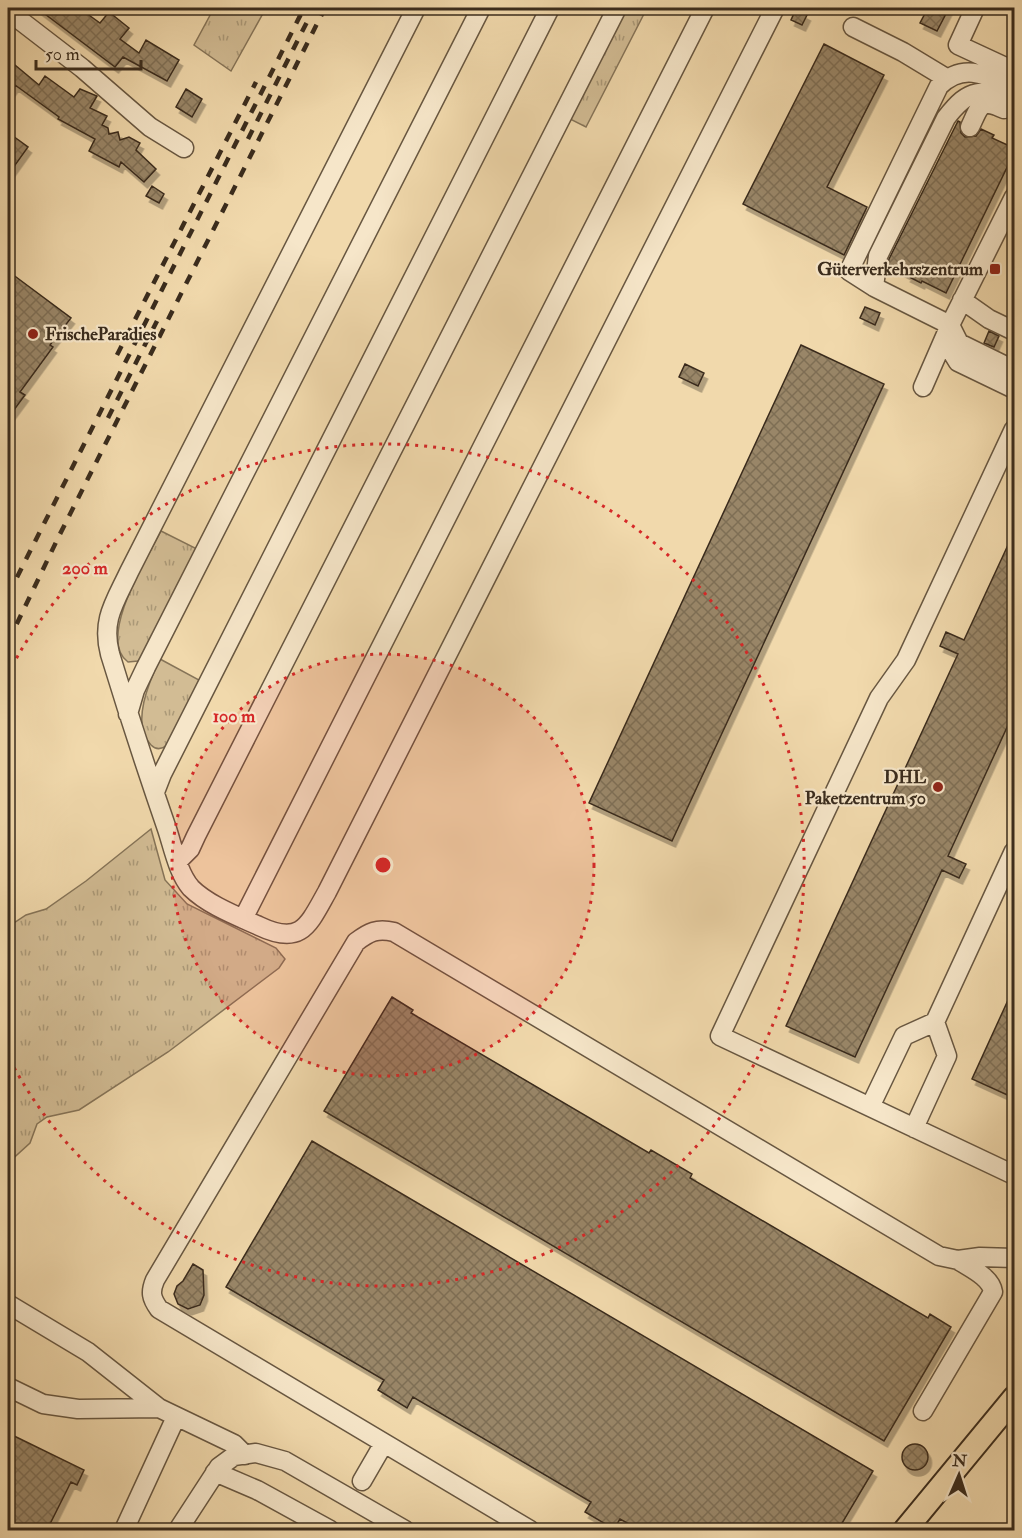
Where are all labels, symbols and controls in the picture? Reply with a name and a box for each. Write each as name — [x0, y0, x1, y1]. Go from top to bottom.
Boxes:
scale bar — [36, 33, 141, 71]
text: 50 m — [45, 43, 80, 66]
place label: Güterverkehrszentrum — [817, 258, 984, 281]
marker: Güterverkehrszentrum — [988, 262, 1002, 276]
place label: FrischeParadies — [45, 323, 156, 346]
marker: FrischeParadies — [26, 327, 40, 341]
text: 200 m — [62, 557, 109, 580]
text: 100 m — [213, 705, 256, 728]
place label: DHL Paketzentrum 50 — [805, 766, 927, 810]
marker: DHL Paketzentrum 50 — [931, 780, 945, 794]
centre of rings — [373, 855, 393, 875]
north arrow — [929, 1445, 989, 1505]
text: N — [951, 1451, 968, 1471]

